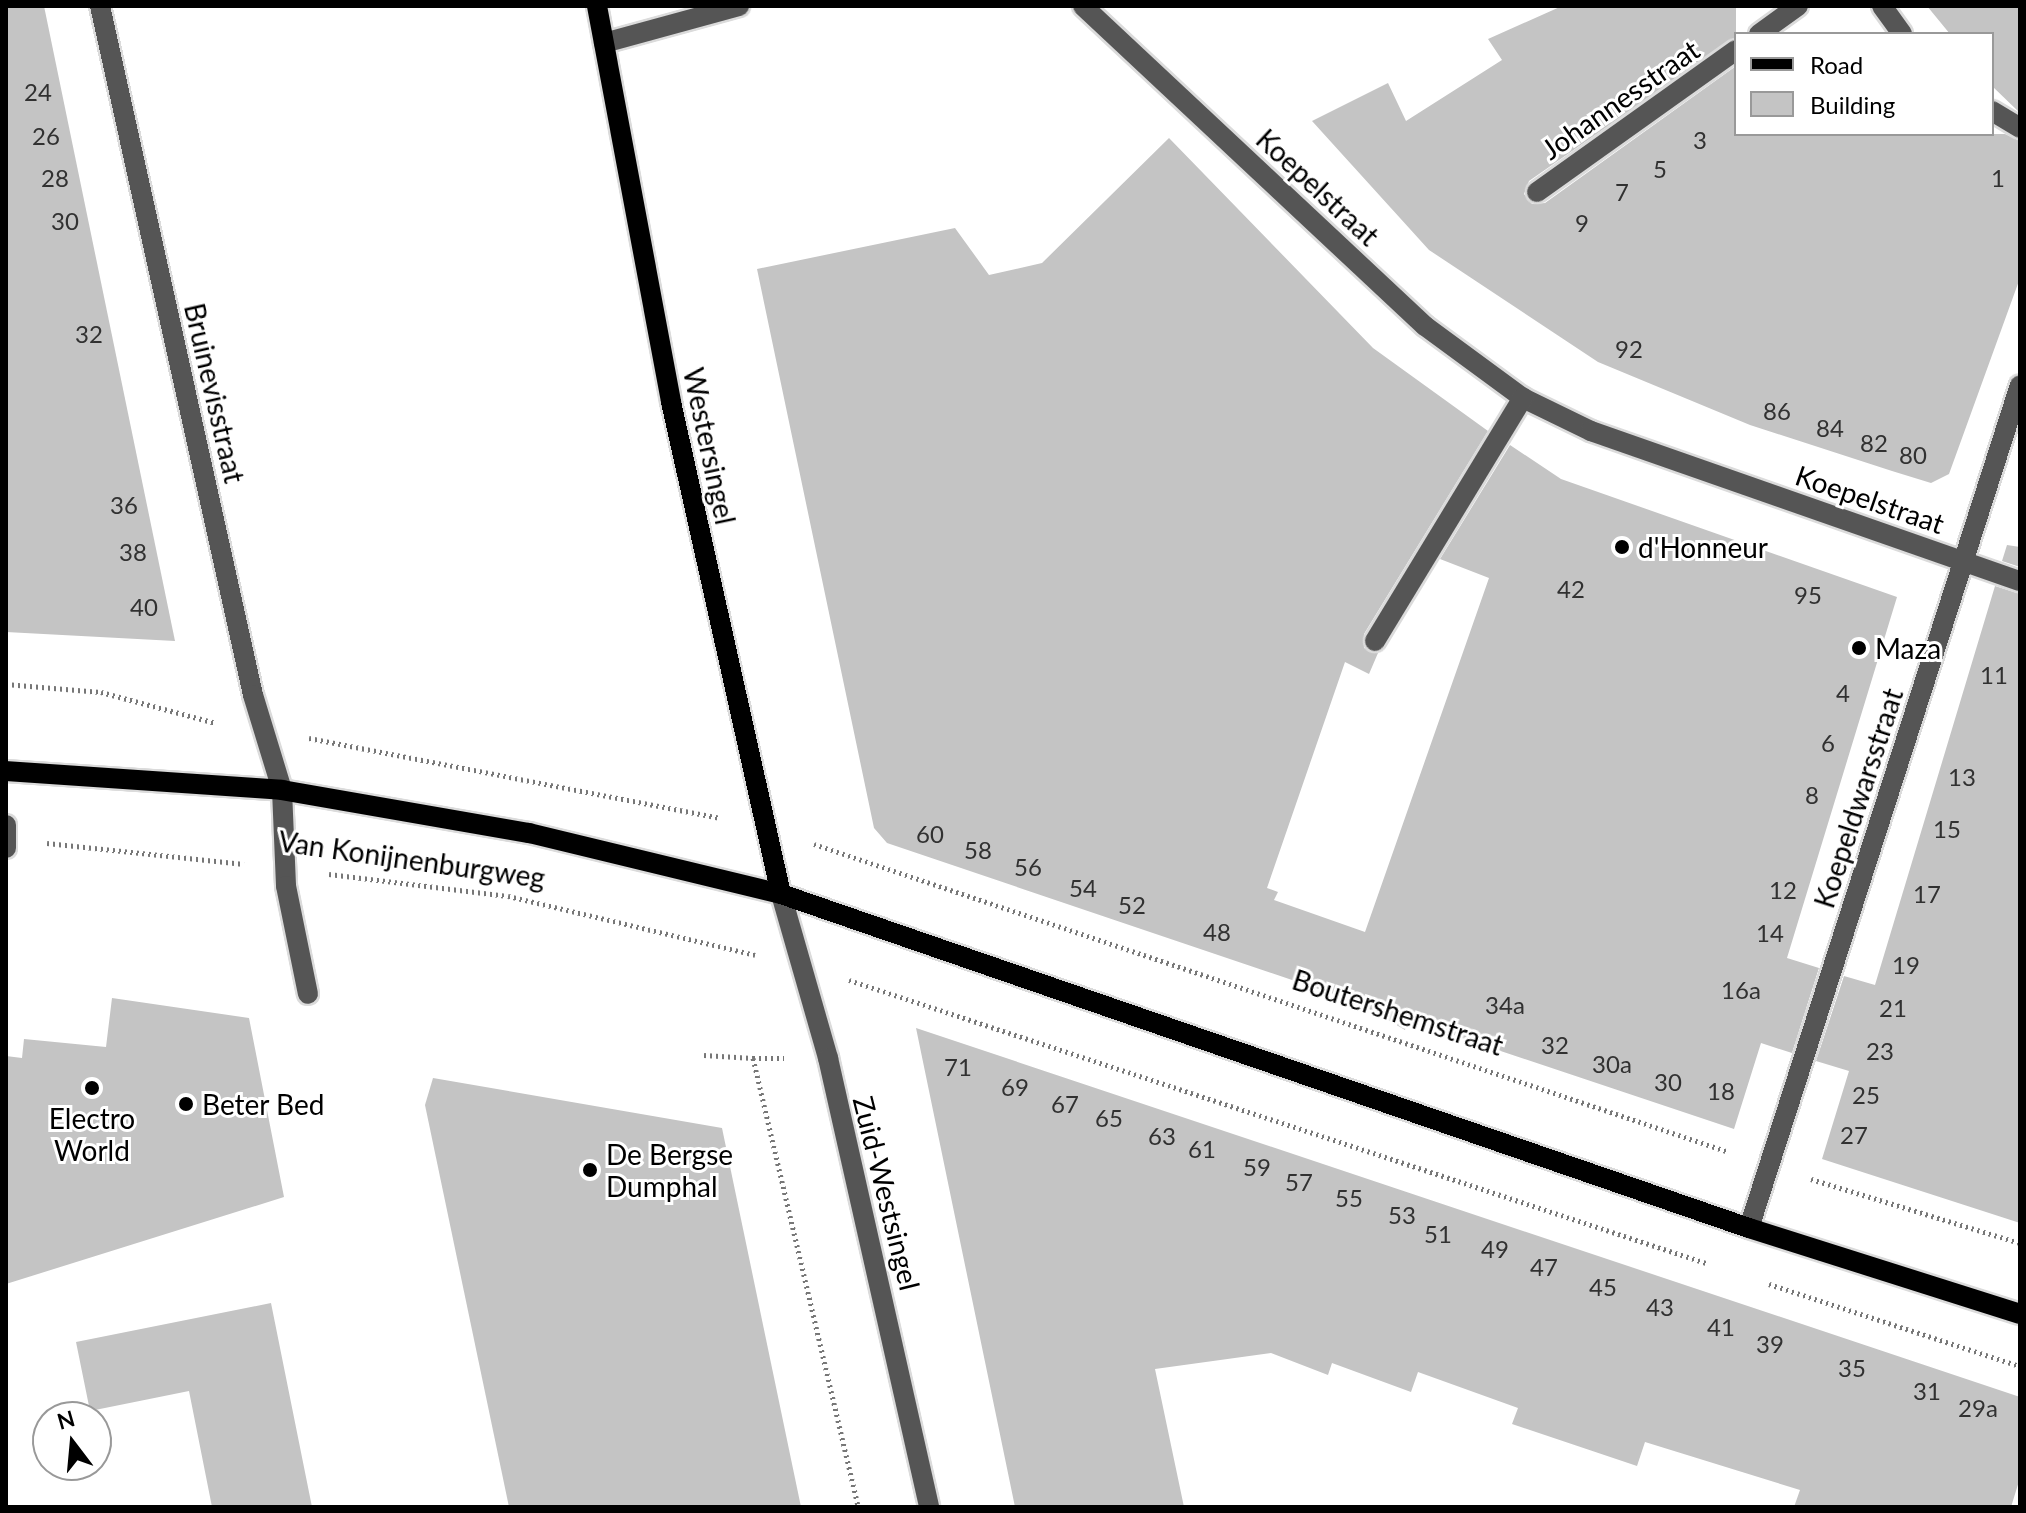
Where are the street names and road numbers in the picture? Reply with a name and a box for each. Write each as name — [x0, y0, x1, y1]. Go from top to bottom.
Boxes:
street label: Johannesstraat — [1535, 32, 1705, 166]
street label: Koepelstraat — [1250, 122, 1386, 252]
street label: Bruinevisstraat — [178, 300, 252, 486]
street label: Westersingel — [677, 365, 743, 527]
street label: Koepelstraat — [1791, 458, 1949, 540]
street label: Koepeldwarsstraat — [1807, 684, 1909, 912]
street label: Van Konijnenburgweg — [277, 824, 547, 894]
street label: Boutershemstraat — [1288, 962, 1508, 1062]
street label: Zuid-Westsingel — [847, 1093, 927, 1293]

